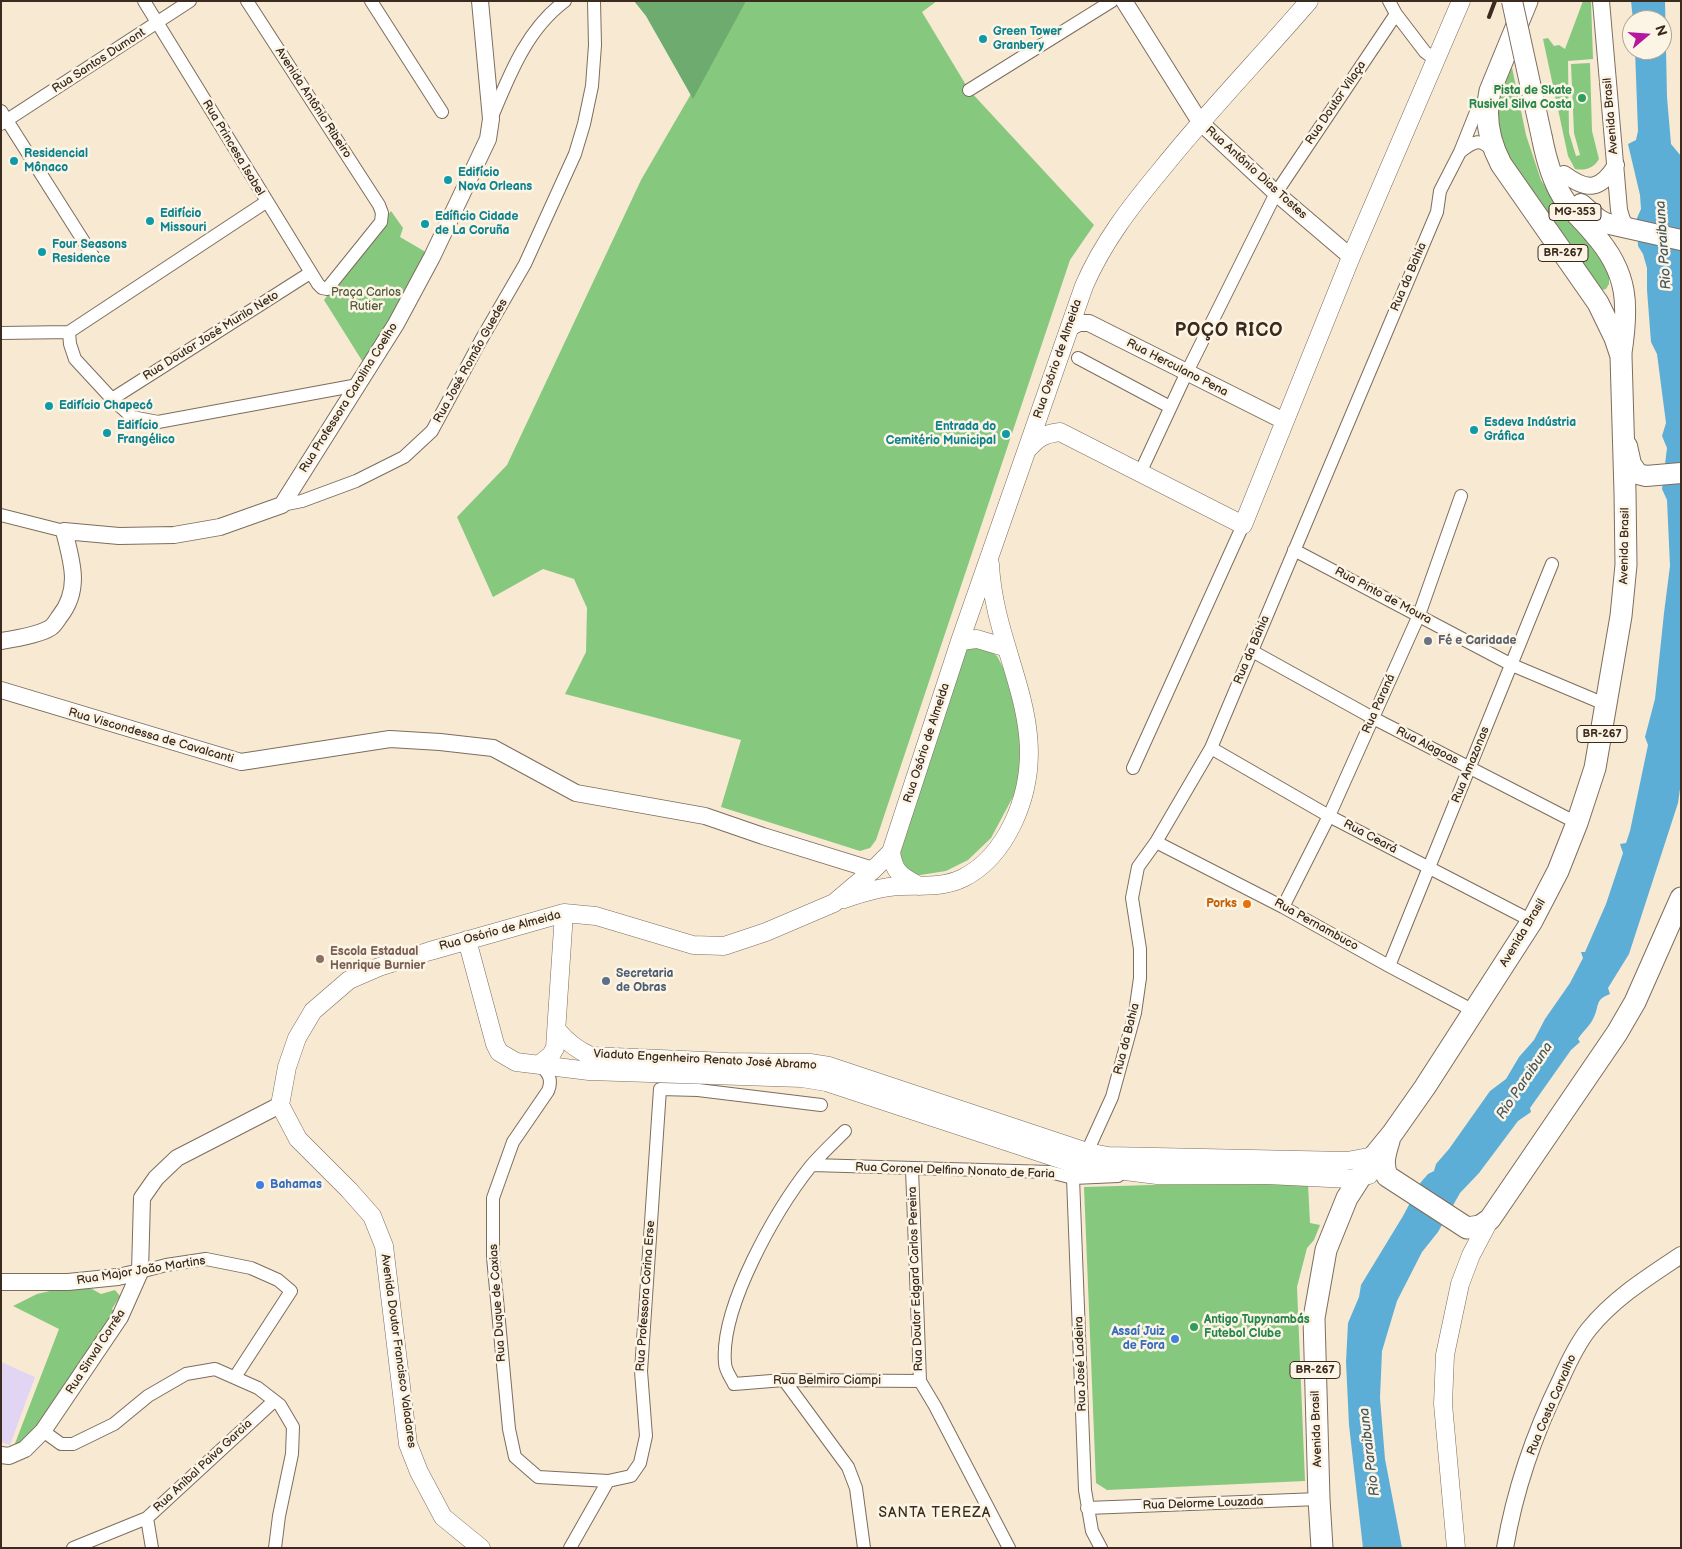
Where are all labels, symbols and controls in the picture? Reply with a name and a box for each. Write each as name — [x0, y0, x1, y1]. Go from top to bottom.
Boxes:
north arrow — [1622, 10, 1672, 60]
text: N — [1651, 23, 1670, 38]
place label: Green Tower Granbery — [993, 25, 1062, 53]
street label: Rua Santos Dumont — [50, 26, 148, 96]
marker: Green Tower Granbery — [977, 33, 989, 45]
street label: Avenida Antônio Ribeiro — [272, 45, 354, 161]
street label: Rua Doutor Vilaça — [1303, 58, 1369, 148]
street label: Avenida Brasil — [1600, 77, 1622, 155]
place label: Pista de Skate Rusivel Silva Costa — [1469, 84, 1572, 112]
marker: Pista de Skate Rusivel Silva Costa — [1576, 92, 1588, 104]
street label: Rua Princesa Isabel — [199, 98, 267, 198]
street label: Rua Antônio Dias Tostes — [1202, 124, 1310, 222]
place label: Residencial Mônaco — [24, 147, 88, 175]
marker: Residencial Mônaco — [8, 155, 20, 167]
place label: Edifício Nova Orleans — [458, 166, 532, 194]
marker: Edifício Nova Orleans — [442, 174, 454, 186]
water label: Rio Paraibuna — [1653, 200, 1675, 290]
road number: MG-353 — [1549, 203, 1601, 220]
place label: Edifício Missouri — [160, 207, 206, 235]
place label: Edíficio Cidade de La Coruña — [435, 210, 518, 238]
marker: Edifício Missouri — [144, 215, 156, 227]
marker: Edíficio Cidade de La Coruña — [419, 218, 431, 230]
place label: Four Seasons Residence — [52, 238, 127, 266]
street label: Rua da Bahia — [1388, 240, 1430, 314]
road number: BR-267 — [1538, 244, 1588, 262]
marker: Four Seasons Residence — [36, 246, 48, 258]
park label: Praça Carlos Rutier — [331, 286, 401, 314]
street label: Rua Doutor José Murilo Neto — [140, 288, 282, 384]
street label: Rua José Romão Guedes — [431, 297, 511, 425]
street label: Rua Osório de Almeida — [1031, 298, 1085, 420]
street label: Rua Professora Carolina Coelho — [297, 320, 401, 476]
district label: POÇO RICO — [1174, 320, 1284, 342]
street label: Rua Herculano Pena — [1124, 336, 1230, 400]
place label: Edifício Chapecó — [59, 399, 153, 413]
marker: Edifício Chapecó — [43, 400, 55, 412]
place label: Esdeva Indústria Gráfica — [1484, 416, 1576, 444]
place label: Edifício Frangélico — [117, 419, 175, 447]
place label: Entrada do Cemitério Municipal — [886, 420, 996, 448]
marker: Esdeva Indústria Gráfica — [1468, 424, 1480, 436]
marker: Edifício Frangélico — [101, 427, 113, 439]
marker: Entrada do Cemitério Municipal — [1000, 428, 1012, 440]
street label: Avenida Brasil — [1617, 507, 1633, 585]
street label: Rua Pinto de Moura — [1332, 564, 1434, 628]
street label: Rua da Bahia — [1231, 613, 1273, 687]
place label: Fé e Caridade — [1438, 634, 1516, 648]
marker: Fé e Caridade — [1422, 635, 1434, 647]
street label: Rua Paraná — [1359, 672, 1399, 736]
street label: Rua Osório de Almeida — [901, 681, 953, 805]
street label: Rua Viscondessa de Cavalcanti — [67, 705, 235, 767]
street label: Rua Alagoas — [1393, 724, 1461, 768]
street label: Rua Amazonas — [1449, 725, 1493, 805]
road number: BR-267 — [1577, 726, 1627, 742]
street label: Rua Ceará — [1341, 817, 1399, 857]
street label: Rua Pernambuco — [1271, 896, 1361, 954]
street label: Avenida Brasil — [1497, 896, 1549, 970]
place label: Porks — [1206, 897, 1237, 911]
marker: Porks — [1241, 898, 1253, 910]
street label: Rua Osório de Almeida — [438, 908, 562, 954]
place label: Escola Estadual Henrique Burnier — [330, 945, 425, 973]
marker: Escola Estadual Henrique Burnier — [314, 953, 326, 965]
place label: Secretaria de Obras — [616, 967, 673, 995]
marker: Secretaria de Obras — [600, 975, 612, 987]
street label: Rua da Bahia — [1111, 1002, 1143, 1076]
water label: Rio Paraibuna — [1493, 1039, 1557, 1123]
street label: Viaduto Engenheiro Renato José Abramo — [593, 1047, 817, 1073]
street label: Rua Coronel Delfino Nonato de Faria — [855, 1160, 1055, 1182]
place label: Bahamas — [270, 1178, 322, 1192]
marker: Bahamas — [254, 1179, 266, 1191]
street label: Rua Doutor Edgard Carlos Pereira — [906, 1186, 926, 1372]
street label: Rua Professora Corina Erse — [634, 1220, 658, 1372]
street label: Rua Duque de Caxias — [487, 1243, 509, 1363]
street label: Avenida Doutor Francisco Valadares — [377, 1253, 419, 1449]
street label: Rua Major João Martins — [76, 1254, 206, 1288]
street label: Rua Sinval Corrêa — [63, 1307, 129, 1397]
place label: Antigo Tupynambás Futebol Clube — [1204, 1313, 1310, 1341]
street label: Rua José Ladeira — [1072, 1316, 1090, 1412]
marker: Antigo Tupynambás Futebol Clube — [1188, 1321, 1200, 1333]
place label: Assaí Juiz de Fora — [1111, 1325, 1165, 1353]
marker: Assaí Juiz de Fora — [1169, 1333, 1181, 1345]
street label: Rua Costa Carvalho — [1524, 1352, 1580, 1458]
road number: BR-267 — [1290, 1362, 1340, 1378]
street label: Rua Belmiro Ciampi — [773, 1374, 881, 1388]
street label: Avenida Brasil — [1308, 1390, 1326, 1468]
water label: Rio Paraibuna — [1356, 1407, 1384, 1497]
street label: Rua Aníbal Paiva Garcia — [151, 1417, 255, 1515]
street label: Rua Delorme Louzada — [1142, 1495, 1264, 1513]
district label: SANTA TEREZA — [877, 1505, 993, 1521]

